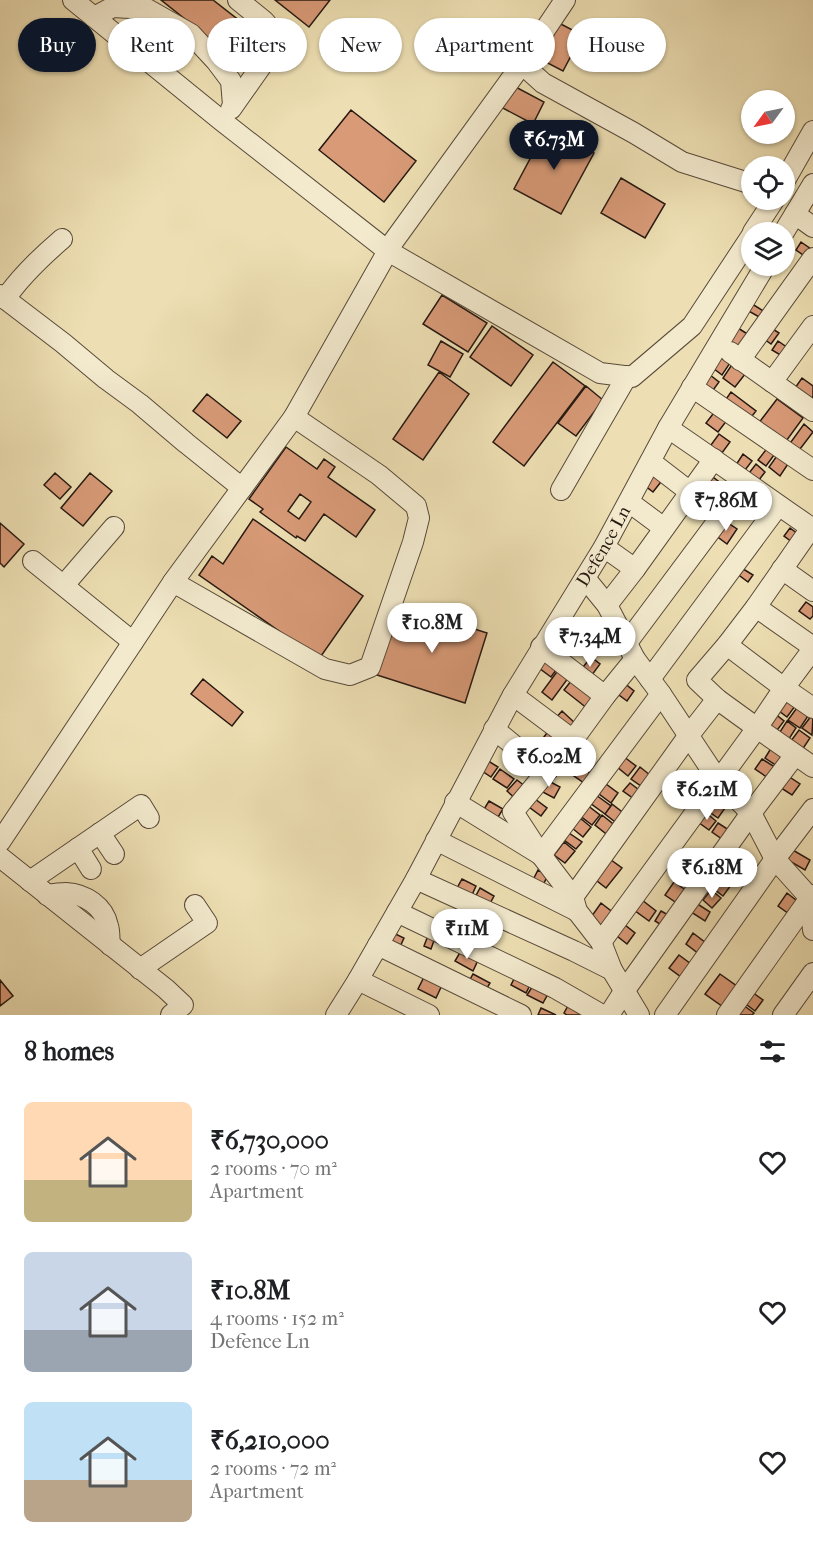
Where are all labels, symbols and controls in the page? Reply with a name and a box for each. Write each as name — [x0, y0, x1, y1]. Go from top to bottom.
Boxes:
chip: Buy — [18, 18, 96, 72]
chip: Rent — [108, 18, 195, 72]
chip: Filters — [207, 18, 307, 72]
chip: New — [319, 18, 402, 72]
chip: Apartment — [414, 18, 555, 72]
chip: House — [567, 18, 666, 72]
north arrow — [741, 90, 795, 144]
map controls — [741, 90, 795, 276]
pin: ₹6.73M — [505, 120, 603, 171]
text: ₹6.73M — [523, 128, 585, 151]
button: locate — [741, 156, 795, 210]
button: layers — [741, 222, 795, 276]
pin: ₹7.86M — [677, 481, 775, 532]
text: ₹7.86M — [694, 489, 758, 512]
street label: Defence Ln — [572, 502, 635, 590]
pin: ₹10.8M — [383, 603, 481, 654]
text: ₹10.8M — [401, 611, 463, 634]
pin: ₹7.34M — [541, 617, 639, 668]
text: ₹7.34M — [559, 625, 621, 648]
pin: ₹6.02M — [500, 737, 598, 788]
text: ₹6.02M — [516, 745, 582, 768]
pin: ₹6.21M — [658, 770, 756, 821]
text: ₹6.21M — [676, 778, 738, 801]
pin: ₹6.18M — [663, 848, 761, 899]
text: ₹6.18M — [681, 856, 743, 879]
pin: ₹11M — [431, 909, 503, 960]
text: ₹11M — [445, 917, 489, 940]
icon: filters — [756, 1035, 789, 1068]
text: 8 homes — [24, 1036, 114, 1067]
text: ₹6,730,000 — [210, 1125, 329, 1156]
icon: home — [72, 1126, 144, 1198]
icon: heart — [756, 1146, 789, 1179]
text: 2 rooms · 70 m² — [210, 1157, 337, 1180]
text: Apartment — [210, 1180, 304, 1203]
text: ₹10.8M — [210, 1275, 290, 1306]
icon: home — [72, 1276, 144, 1348]
icon: heart — [756, 1296, 789, 1329]
text: 4 rooms · 152 m² — [210, 1307, 344, 1330]
text: Defence Ln — [210, 1330, 310, 1353]
text: ₹6,210,000 — [210, 1425, 330, 1456]
icon: home — [72, 1426, 144, 1498]
icon: heart — [756, 1446, 789, 1479]
text: 2 rooms · 72 m² — [210, 1457, 336, 1480]
text: Apartment — [210, 1480, 304, 1503]

